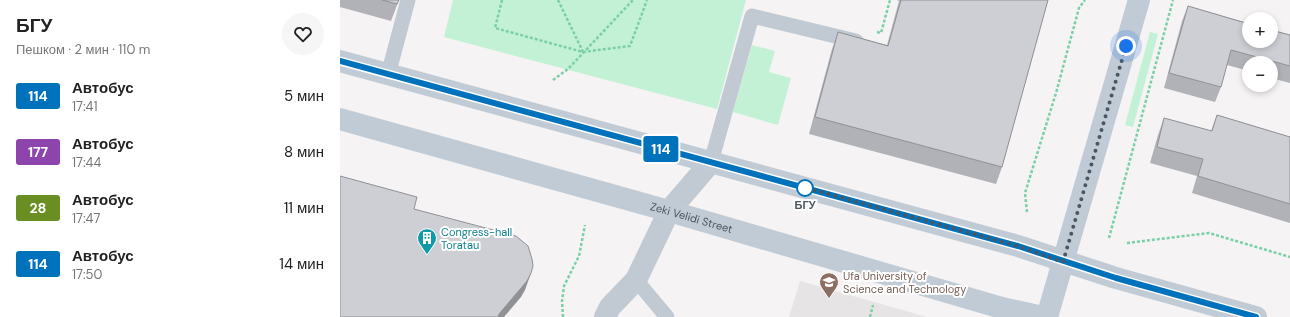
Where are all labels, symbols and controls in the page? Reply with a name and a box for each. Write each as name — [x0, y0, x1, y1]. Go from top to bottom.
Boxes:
map controls — [1242, 12, 1278, 92]
button: + — [1242, 12, 1278, 48]
text: БГУ — [16, 13, 52, 38]
button: heart — [282, 13, 324, 55]
your location — [1116, 36, 1136, 56]
text: Пешком · 2 мин · 110 m — [16, 41, 150, 58]
button: − — [1242, 56, 1278, 92]
text: Автобус — [72, 78, 134, 98]
text: 5 мин — [284, 86, 324, 106]
text: 114 — [28, 87, 48, 105]
text: 17:41 — [72, 98, 98, 115]
text: Автобус — [72, 134, 134, 154]
line badge: 114 — [638, 136, 684, 162]
text: 114 — [651, 140, 671, 158]
text: 8 мин — [284, 142, 324, 162]
text: 177 — [28, 143, 48, 161]
text: 17:44 — [72, 154, 101, 171]
marker: БГУ — [796, 179, 814, 197]
text: Автобус — [72, 190, 134, 210]
text: 11 мин — [284, 198, 324, 218]
place label: БГУ — [795, 198, 816, 212]
text: 28 — [30, 199, 46, 217]
street label: Zeki Velidi Street — [649, 199, 734, 236]
text: 17:47 — [72, 210, 100, 227]
place label: Congress-hall Toratau — [441, 225, 512, 252]
building icon: Congress-hall Toratau — [416, 227, 438, 255]
text: Автобус — [72, 246, 134, 266]
text: 14 мин — [279, 254, 324, 274]
text: 114 — [28, 255, 48, 273]
text: 17:50 — [72, 266, 102, 283]
place label: Ufa University of Science and Technology — [843, 269, 966, 296]
school or university icon: Ufa University of Science and Technology — [818, 271, 840, 299]

